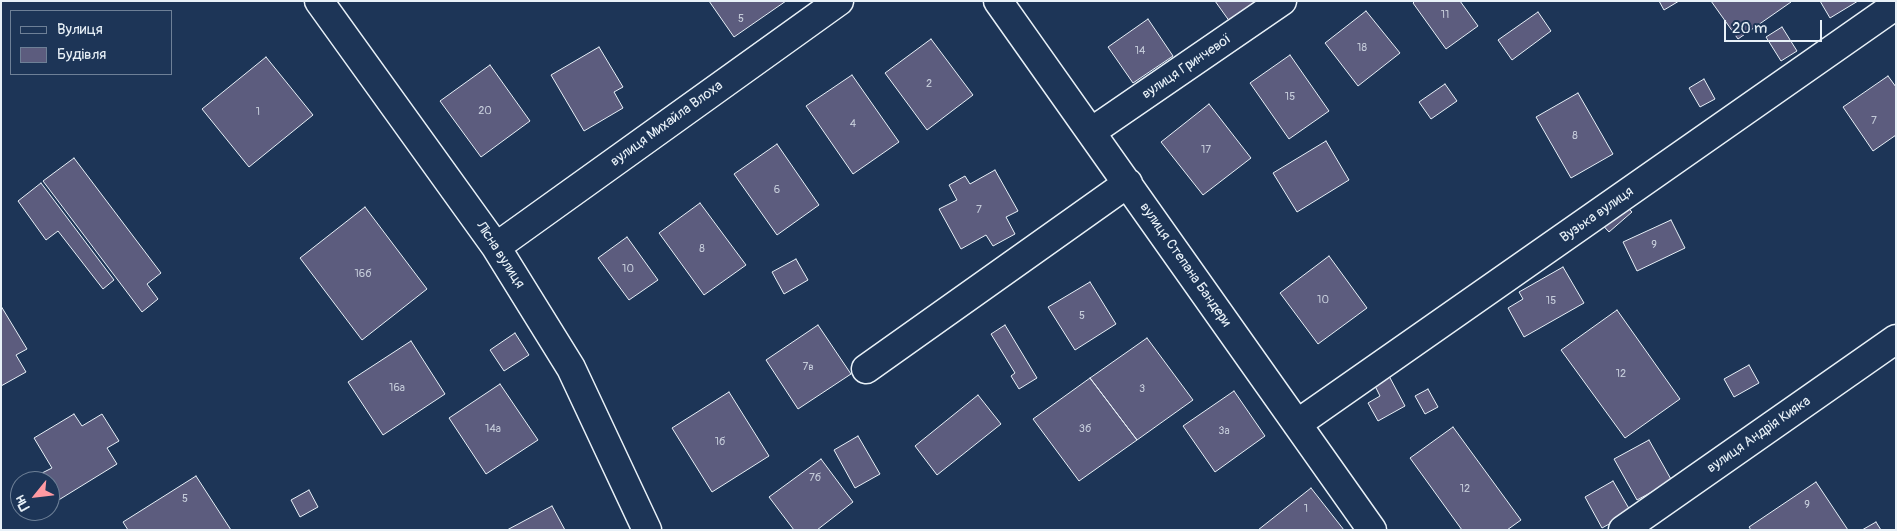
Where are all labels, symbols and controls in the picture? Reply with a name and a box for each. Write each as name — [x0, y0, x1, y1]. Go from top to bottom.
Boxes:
house number: 11 — [1441, 8, 1449, 22]
legend — [10, 10, 172, 75]
scale bar — [1727, 10, 1824, 42]
house number: 5 — [738, 12, 744, 26]
text: 20 m — [1732, 19, 1767, 38]
text: Вулиця — [57, 20, 103, 39]
street label: вулиця Гринчевої — [1139, 31, 1235, 103]
house number: 18 — [1357, 41, 1367, 55]
house number: 14 — [1135, 44, 1145, 58]
text: Будівля — [57, 45, 106, 64]
house number: 2 — [926, 77, 932, 91]
street label: вулиця Михайла Влоха — [608, 78, 726, 170]
house number: 15 — [1285, 90, 1295, 104]
house number: 20 — [478, 104, 492, 118]
house number: 1 — [256, 105, 260, 119]
house number: 7 — [1871, 114, 1877, 128]
house number: 4 — [850, 117, 856, 131]
house number: 8 — [1572, 129, 1578, 143]
house number: 17 — [1201, 143, 1211, 157]
house number: 6 — [774, 183, 780, 197]
street label: Вузька вулиця — [1557, 184, 1637, 246]
street label: вулиця Степана Бандери — [1136, 200, 1234, 330]
house number: 7 — [976, 203, 982, 217]
street label: Лісна вулиця — [472, 218, 528, 292]
house number: 9 — [1651, 238, 1657, 252]
house number: 8 — [699, 242, 705, 256]
house number: 10 — [622, 262, 634, 276]
house number: 16б — [354, 267, 372, 281]
house number: 10 — [1317, 293, 1329, 307]
house number: 15 — [1546, 294, 1556, 308]
house number: 5 — [1079, 309, 1085, 323]
house number: 7в — [802, 360, 814, 374]
house number: 12 — [1616, 367, 1626, 381]
house number: 16а — [389, 381, 405, 395]
house number: 3 — [1139, 382, 1145, 396]
street label: вулиця Андрія Кияка — [1704, 393, 1814, 477]
house number: 14а — [485, 422, 501, 436]
house number: 3б — [1079, 422, 1091, 436]
house number: 3а — [1218, 424, 1230, 438]
house number: 1б — [715, 435, 725, 449]
north arrow — [10, 471, 60, 521]
house number: 7б — [809, 471, 821, 485]
house number: 12 — [1460, 482, 1470, 496]
text: Пн — [11, 492, 33, 514]
house number: 5 — [182, 492, 188, 506]
house number: 9 — [1804, 498, 1810, 512]
house number: 1 — [1304, 502, 1308, 516]

